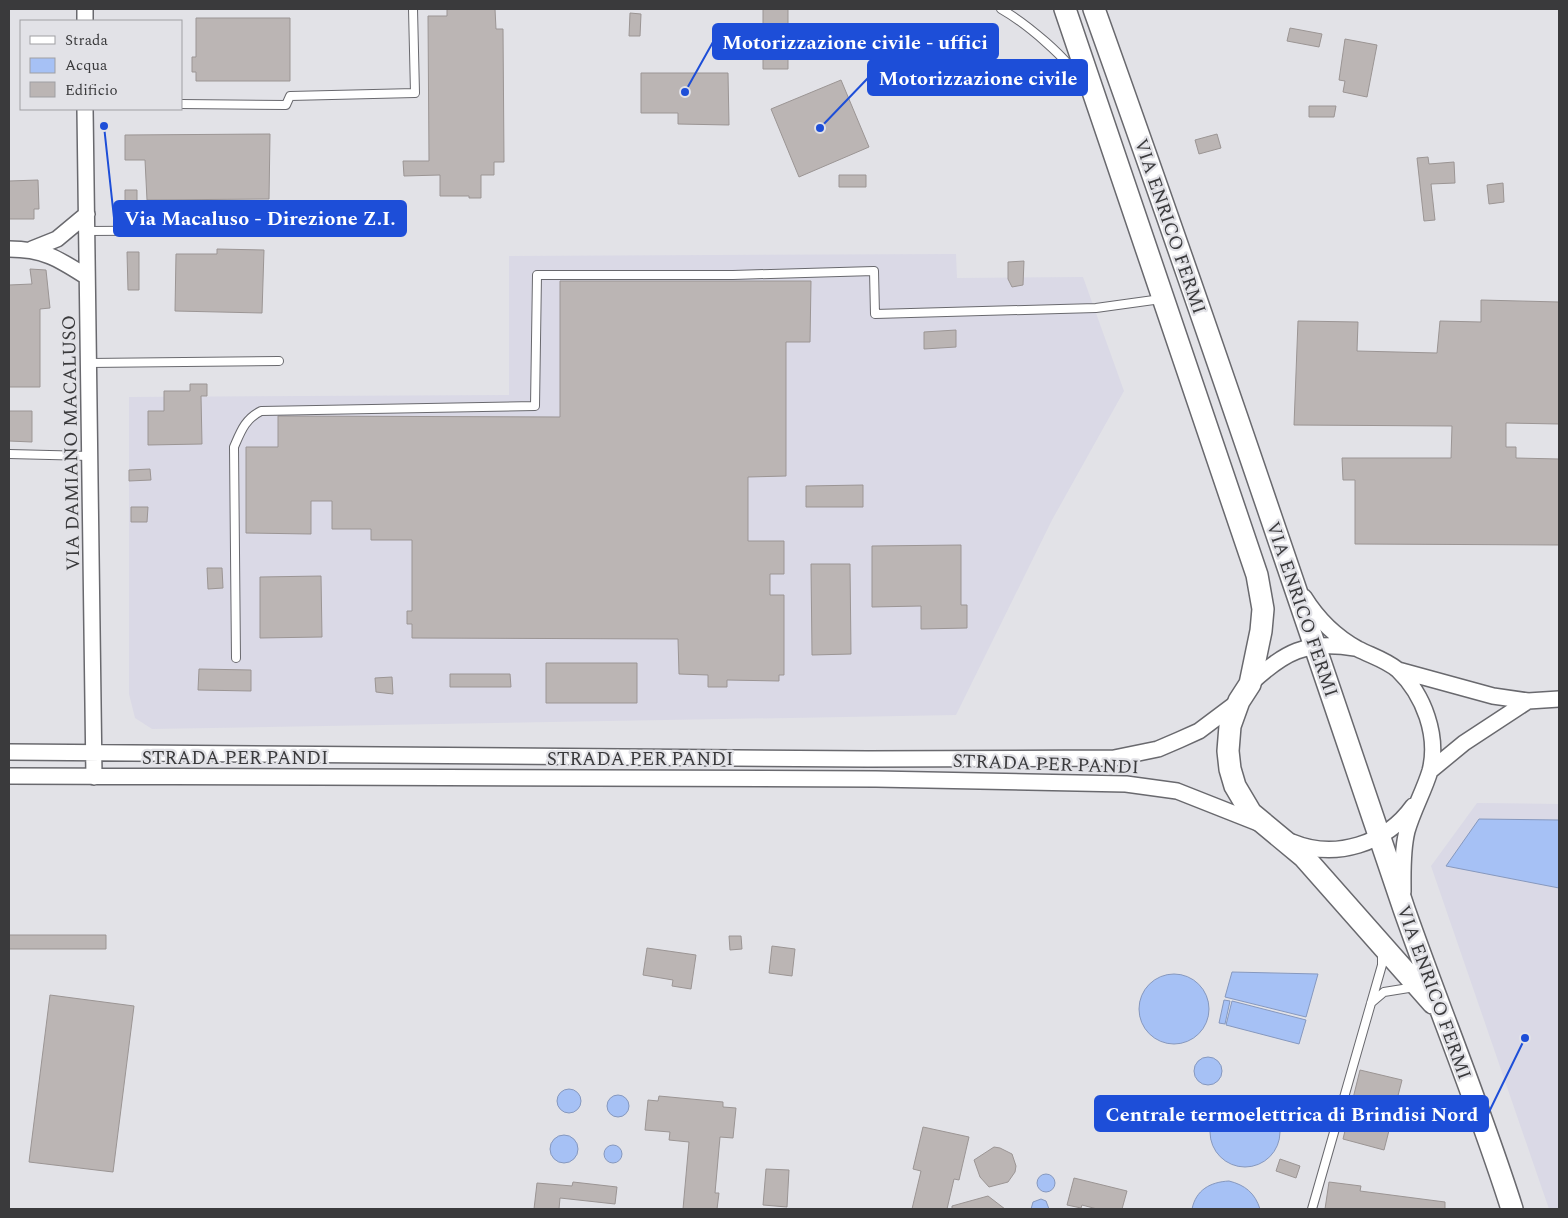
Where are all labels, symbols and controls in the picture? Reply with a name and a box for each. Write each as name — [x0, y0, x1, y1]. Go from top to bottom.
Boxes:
legend — [20, 20, 182, 110]
callout: Motorizzazione civile - uffici — [713, 24, 998, 59]
text: Motorizzazione civile - uffici — [722, 28, 988, 58]
text: Strada — [65, 29, 108, 52]
text: Acqua — [65, 54, 108, 77]
callout: Motorizzazione civile — [868, 60, 1087, 95]
text: Motorizzazione civile — [879, 64, 1077, 94]
text: Edificio — [65, 79, 118, 102]
street label: VIA ENRICO FERMI — [1126, 135, 1213, 318]
callout: Via Macaluso - Direzione Z.I. — [114, 201, 406, 236]
text: Via Macaluso - Direzione Z.I. — [124, 204, 396, 234]
street label: VIA DAMIANO MACALUSO — [55, 315, 88, 571]
street label: VIA ENRICO FERMI — [1258, 518, 1345, 701]
street label: STRADA PER PANDI — [142, 744, 328, 773]
street label: STRADA PER PANDI — [547, 745, 733, 774]
street label: STRADA PER PANDI — [952, 747, 1140, 782]
street label: VIA ENRICO FERMI — [1389, 901, 1479, 1084]
callout: Centrale termoelettrica di Brindisi Nord — [1095, 1096, 1488, 1131]
text: Centrale termoelettrica di Brindisi Nord — [1106, 1100, 1479, 1130]

